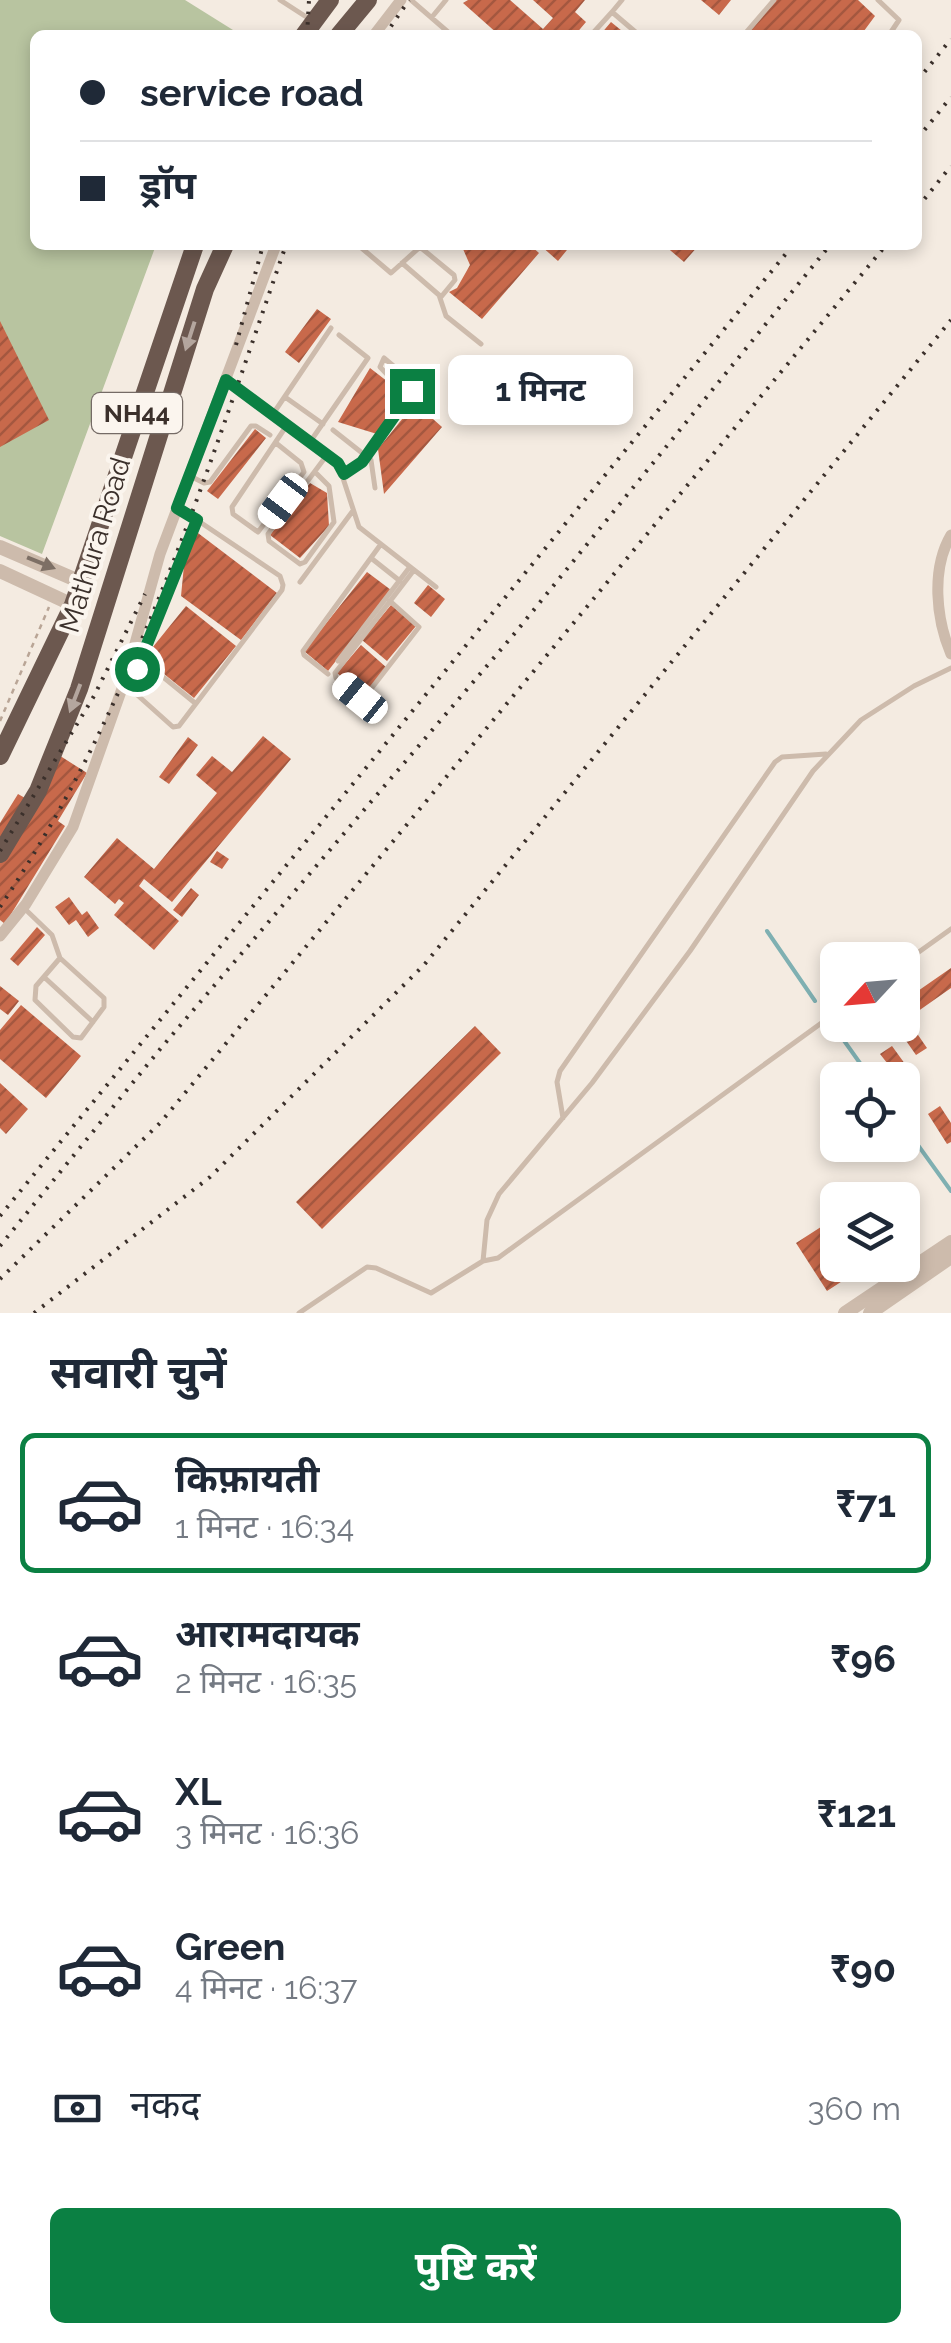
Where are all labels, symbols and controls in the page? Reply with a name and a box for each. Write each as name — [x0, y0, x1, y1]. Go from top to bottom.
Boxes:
text: service road — [140, 70, 364, 115]
text: ड्रॉप — [140, 163, 196, 208]
one-way arrow — [182, 321, 197, 351]
callout: 1 मिनट — [447, 356, 632, 426]
route end — [390, 369, 435, 414]
text: 1 मिनट — [495, 371, 586, 408]
road number: NH44 — [92, 393, 182, 433]
street label: Mathura Road — [53, 454, 137, 636]
car — [253, 468, 313, 534]
one-way arrow — [26, 556, 56, 572]
route start — [115, 647, 160, 692]
car — [327, 667, 393, 729]
one-way arrow — [67, 683, 83, 713]
north arrow — [820, 942, 920, 1042]
map controls — [820, 942, 920, 1282]
button: locate — [820, 1062, 920, 1162]
button: layers — [820, 1182, 920, 1282]
text: सवारी चुनें — [50, 1346, 226, 1399]
text: किफ़ायती — [175, 1456, 319, 1501]
icon: car — [55, 1458, 145, 1548]
text: ₹71 — [836, 1481, 896, 1526]
text: 1 मिनट · 16:34 — [175, 1508, 354, 1545]
text: आरामदायक — [175, 1611, 359, 1656]
icon: car — [55, 1613, 145, 1703]
text: ₹96 — [830, 1636, 896, 1681]
text: 2 मिनट · 16:35 — [175, 1663, 357, 1700]
icon: car — [55, 1768, 145, 1858]
text: XL — [175, 1769, 222, 1814]
text: ₹121 — [817, 1791, 896, 1836]
text: 3 मिनट · 16:36 — [175, 1814, 359, 1851]
icon: car — [55, 1923, 145, 2013]
text: Green — [175, 1924, 285, 1969]
text: ₹90 — [830, 1946, 896, 1991]
text: 4 मिनट · 16:37 — [175, 1969, 357, 2006]
icon: cash — [50, 2081, 105, 2136]
text: नकद — [130, 2082, 200, 2127]
text: 360 m — [807, 2090, 901, 2127]
button: पुष्टि करें — [50, 2208, 901, 2323]

